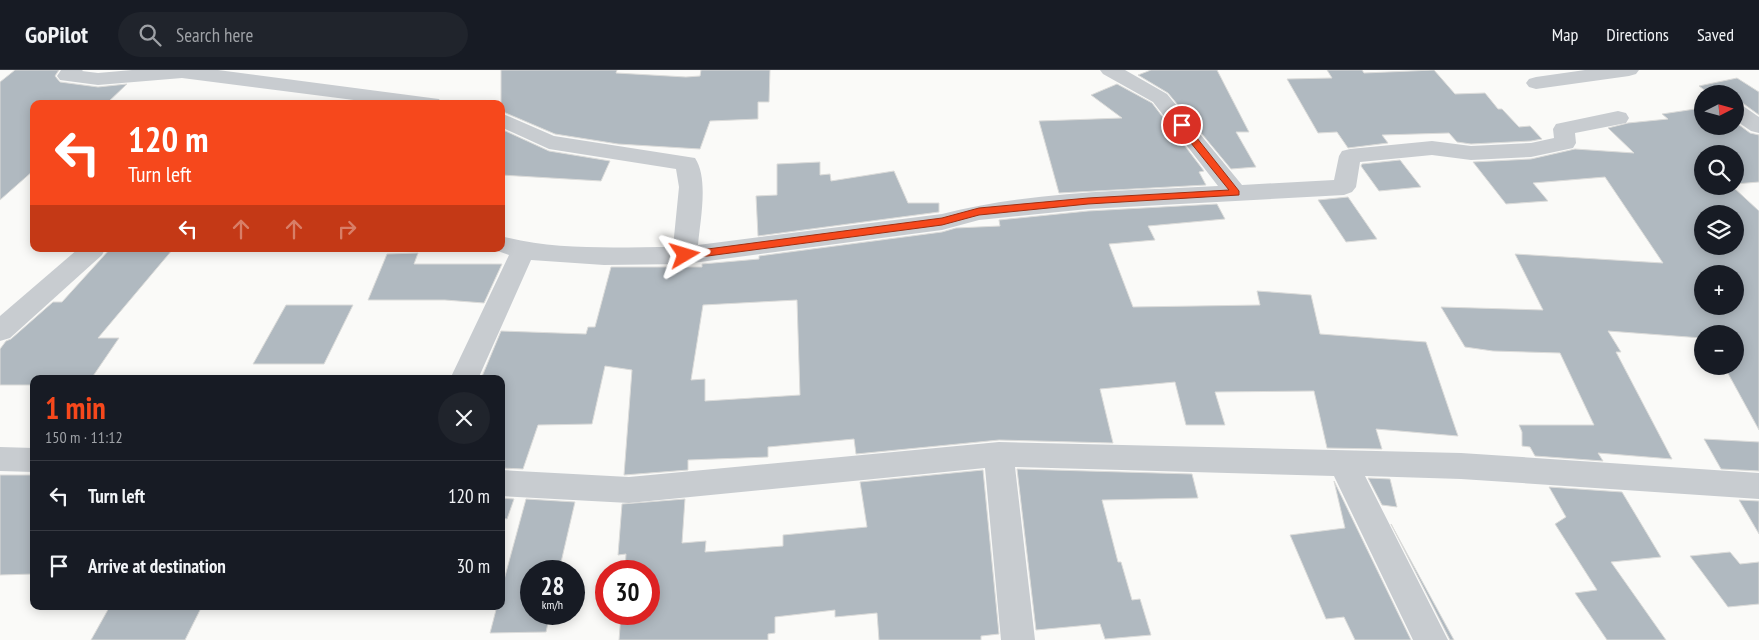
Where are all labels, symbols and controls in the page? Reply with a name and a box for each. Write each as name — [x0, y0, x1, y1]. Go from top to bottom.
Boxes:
search box — [118, 12, 468, 57]
text: GoPilot — [25, 19, 88, 50]
icon: search — [136, 21, 164, 49]
text: Search here — [176, 23, 253, 47]
text: Map — [1552, 23, 1578, 46]
text: Directions — [1606, 23, 1669, 46]
text: Saved — [1697, 23, 1734, 46]
north arrow — [1694, 85, 1744, 135]
map controls — [1694, 85, 1744, 375]
pin — [1161, 104, 1203, 146]
icon: arrive — [1168, 111, 1196, 139]
text: 120 m — [128, 116, 209, 162]
icon: left — [45, 120, 110, 185]
button: search — [1694, 145, 1744, 195]
text: Turn left — [128, 160, 192, 188]
button: layers — [1694, 205, 1744, 255]
icon: left — [174, 215, 202, 243]
icon: ahead — [227, 215, 255, 243]
icon: ahead — [280, 215, 308, 243]
icon: right — [333, 215, 361, 243]
position arrow — [658, 228, 710, 280]
button: + — [1694, 265, 1744, 315]
button: − — [1694, 325, 1744, 375]
text: 1 min — [45, 388, 106, 427]
button: close — [438, 392, 490, 444]
text: 150 m · 11:12 — [45, 427, 123, 447]
icon: left — [45, 482, 73, 510]
text: Turn left — [88, 484, 145, 508]
text: 120 m — [448, 484, 490, 508]
icon: arrive — [45, 552, 73, 580]
text: Arrive at destination — [88, 554, 226, 578]
text: 30 m — [457, 554, 490, 578]
speed limit sign: 30 — [595, 560, 660, 625]
text: 28 — [541, 570, 564, 602]
text: km/h — [542, 597, 563, 612]

